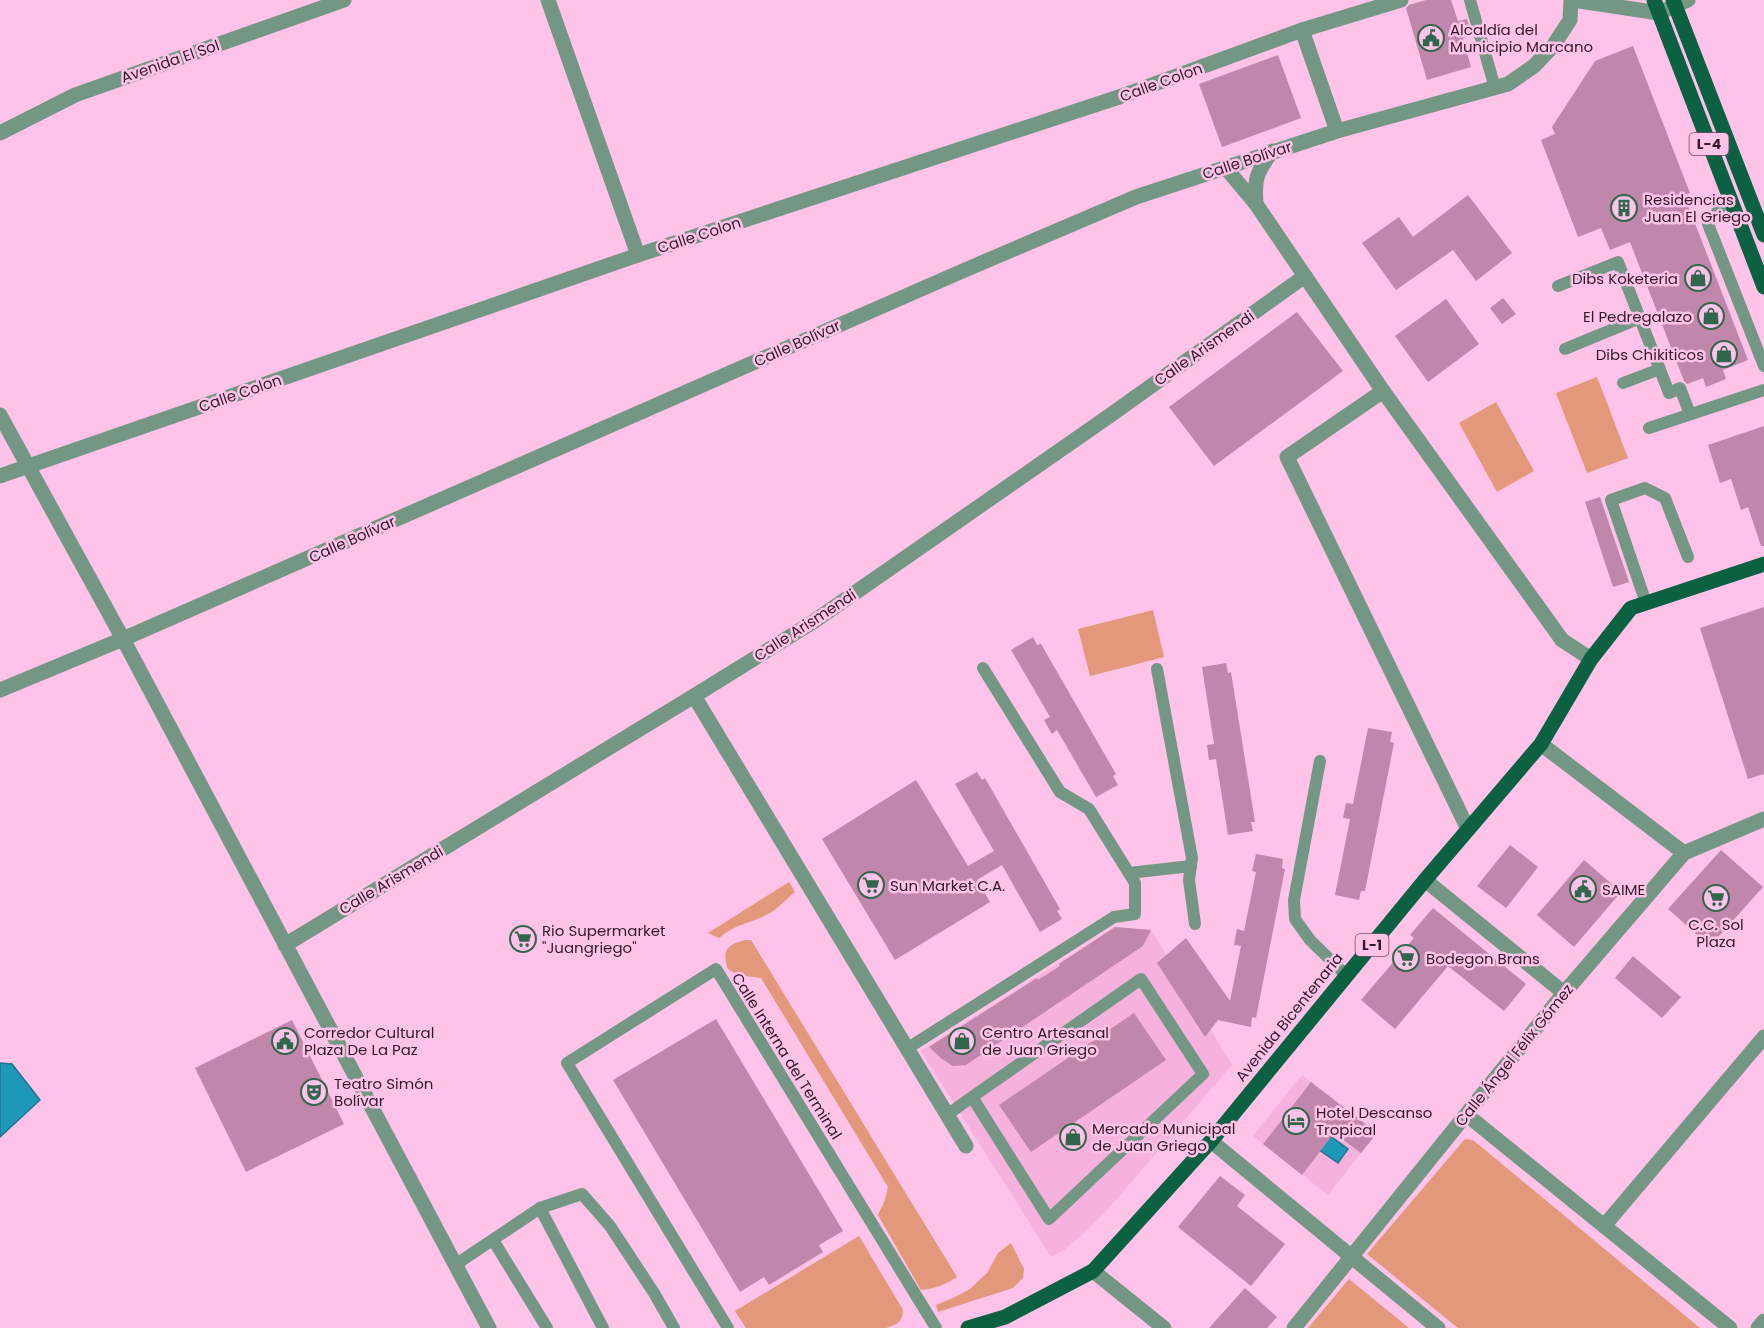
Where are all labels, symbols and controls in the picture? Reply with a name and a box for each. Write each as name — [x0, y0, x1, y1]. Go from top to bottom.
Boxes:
place label: Alcaldía del Municipio Marcano — [1450, 19, 1593, 57]
public building icon: Alcaldía del Municipio Marcano — [1416, 23, 1446, 53]
street label: Avenida El Sol — [118, 34, 222, 88]
street label: Calle Colon — [1117, 57, 1205, 107]
road number: L-4 — [1690, 133, 1728, 155]
street label: Calle Bolívar — [1200, 136, 1295, 184]
place label: Residencias Juan El Griego — [1644, 189, 1751, 227]
building icon: Residencias Juan El Griego — [1609, 193, 1639, 223]
street label: Calle Colon — [655, 212, 743, 258]
shop icon: Dibs Koketeria — [1683, 263, 1713, 293]
place label: Dibs Koketeria — [1572, 268, 1678, 289]
shop icon: El Pedregalazo — [1696, 301, 1726, 331]
street label: Calle Arismendi — [1150, 306, 1258, 390]
place label: El Pedregalazo — [1583, 306, 1692, 327]
street label: Calle Bolívar — [750, 314, 844, 371]
shop icon: Dibs Chikiticos — [1709, 339, 1739, 369]
place label: Dibs Chikiticos — [1596, 344, 1704, 365]
street label: Calle Colon — [196, 369, 284, 417]
street label: Calle Bolívar — [305, 510, 399, 567]
street label: Calle Arismendi — [750, 584, 860, 666]
street label: Calle Arismendi — [335, 841, 447, 919]
supermarket icon: Sun Market C.A. — [856, 870, 886, 900]
public building icon: SAIME — [1568, 874, 1598, 904]
place label: Sun Market C.A. — [890, 875, 1005, 896]
place label: SAIME — [1602, 879, 1645, 900]
supermarket icon: C.C. Sol Plaza — [1701, 883, 1731, 913]
place label: C.C. Sol Plaza — [1688, 914, 1744, 952]
place label: Rio Supermarket "Juangriego" — [542, 920, 666, 958]
supermarket icon: Rio Supermarket "Juangriego" — [508, 924, 538, 954]
road number: L-1 — [1356, 934, 1388, 956]
supermarket icon: Bodegon Brans — [1391, 943, 1421, 973]
street label: Avenida Bicentenaria — [1230, 948, 1348, 1086]
place label: Bodegon Brans — [1426, 948, 1540, 969]
street label: Calle Interna del Terminal — [727, 969, 847, 1143]
street label: Calle Ángel Félix Gómez — [1450, 979, 1578, 1131]
place label: Corredor Cultural Plaza De La Paz — [304, 1022, 434, 1060]
place label: Centro Artesanal de Juan Griego — [982, 1022, 1109, 1060]
public building icon: Corredor Cultural Plaza De La Paz — [270, 1026, 300, 1056]
shop icon: Centro Artesanal de Juan Griego — [947, 1026, 977, 1056]
place label: Teatro Simón Bolívar — [334, 1073, 433, 1111]
theatre icon: Teatro Simón Bolívar — [299, 1077, 329, 1107]
place label: Hotel Descanso Tropical — [1316, 1102, 1432, 1140]
hotel icon: Hotel Descanso Tropical — [1281, 1106, 1311, 1136]
place label: Mercado Municipal de Juan Griego — [1092, 1118, 1235, 1156]
shop icon: Mercado Municipal de Juan Griego — [1058, 1122, 1088, 1152]

